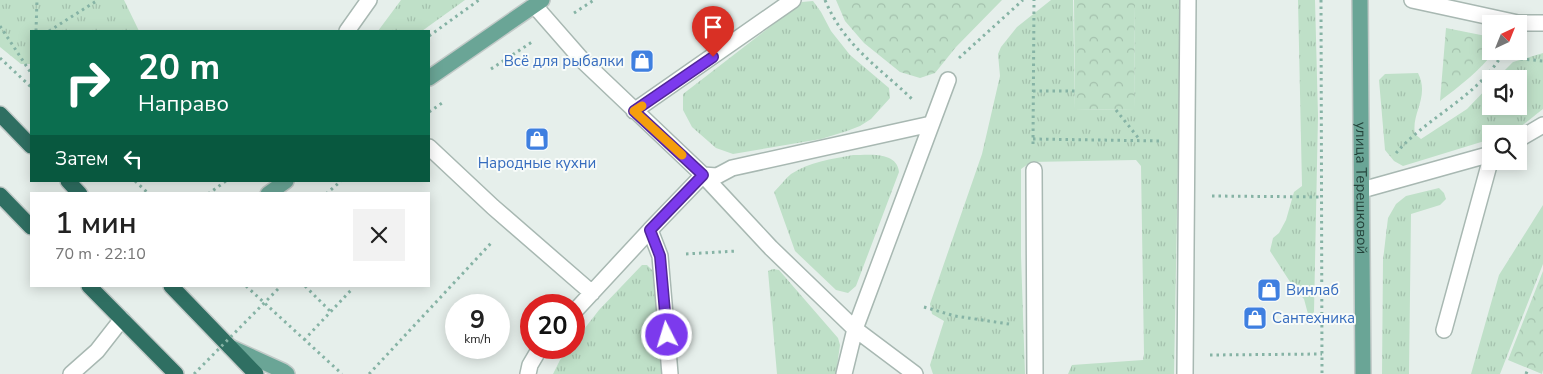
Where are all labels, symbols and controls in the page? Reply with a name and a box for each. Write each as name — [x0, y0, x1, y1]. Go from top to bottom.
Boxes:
pin — [692, 6, 734, 57]
icon: arrive — [699, 13, 727, 41]
north arrow — [1482, 15, 1528, 60]
map controls — [1482, 15, 1527, 170]
text: 20 m — [138, 44, 220, 91]
shop icon: Всё для рыбалки — [629, 48, 655, 74]
icon: right — [55, 50, 120, 115]
place label: Всё для рыбалки — [504, 51, 624, 71]
button: sound — [1482, 70, 1527, 115]
text: Направо — [138, 89, 229, 119]
street label: улица Терешковой — [1351, 122, 1372, 254]
button: search — [1482, 125, 1527, 170]
shop icon: Народные кухни — [524, 126, 550, 152]
icon: left — [119, 145, 147, 173]
text: Затем — [55, 146, 109, 172]
place label: Народные кухни — [478, 153, 596, 173]
text: 1 мин — [55, 203, 137, 244]
button: close — [353, 209, 405, 261]
text: 70 m · 22:10 — [55, 243, 146, 265]
shop icon: Винлаб — [1256, 277, 1282, 303]
place label: Винлаб — [1286, 280, 1339, 300]
speed limit sign: 20 — [520, 294, 585, 359]
text: 9 — [470, 303, 485, 337]
shop icon: Сантехника — [1242, 305, 1268, 331]
position arrow — [640, 308, 692, 360]
place label: Сантехника — [1272, 308, 1355, 328]
text: km/h — [464, 331, 491, 347]

